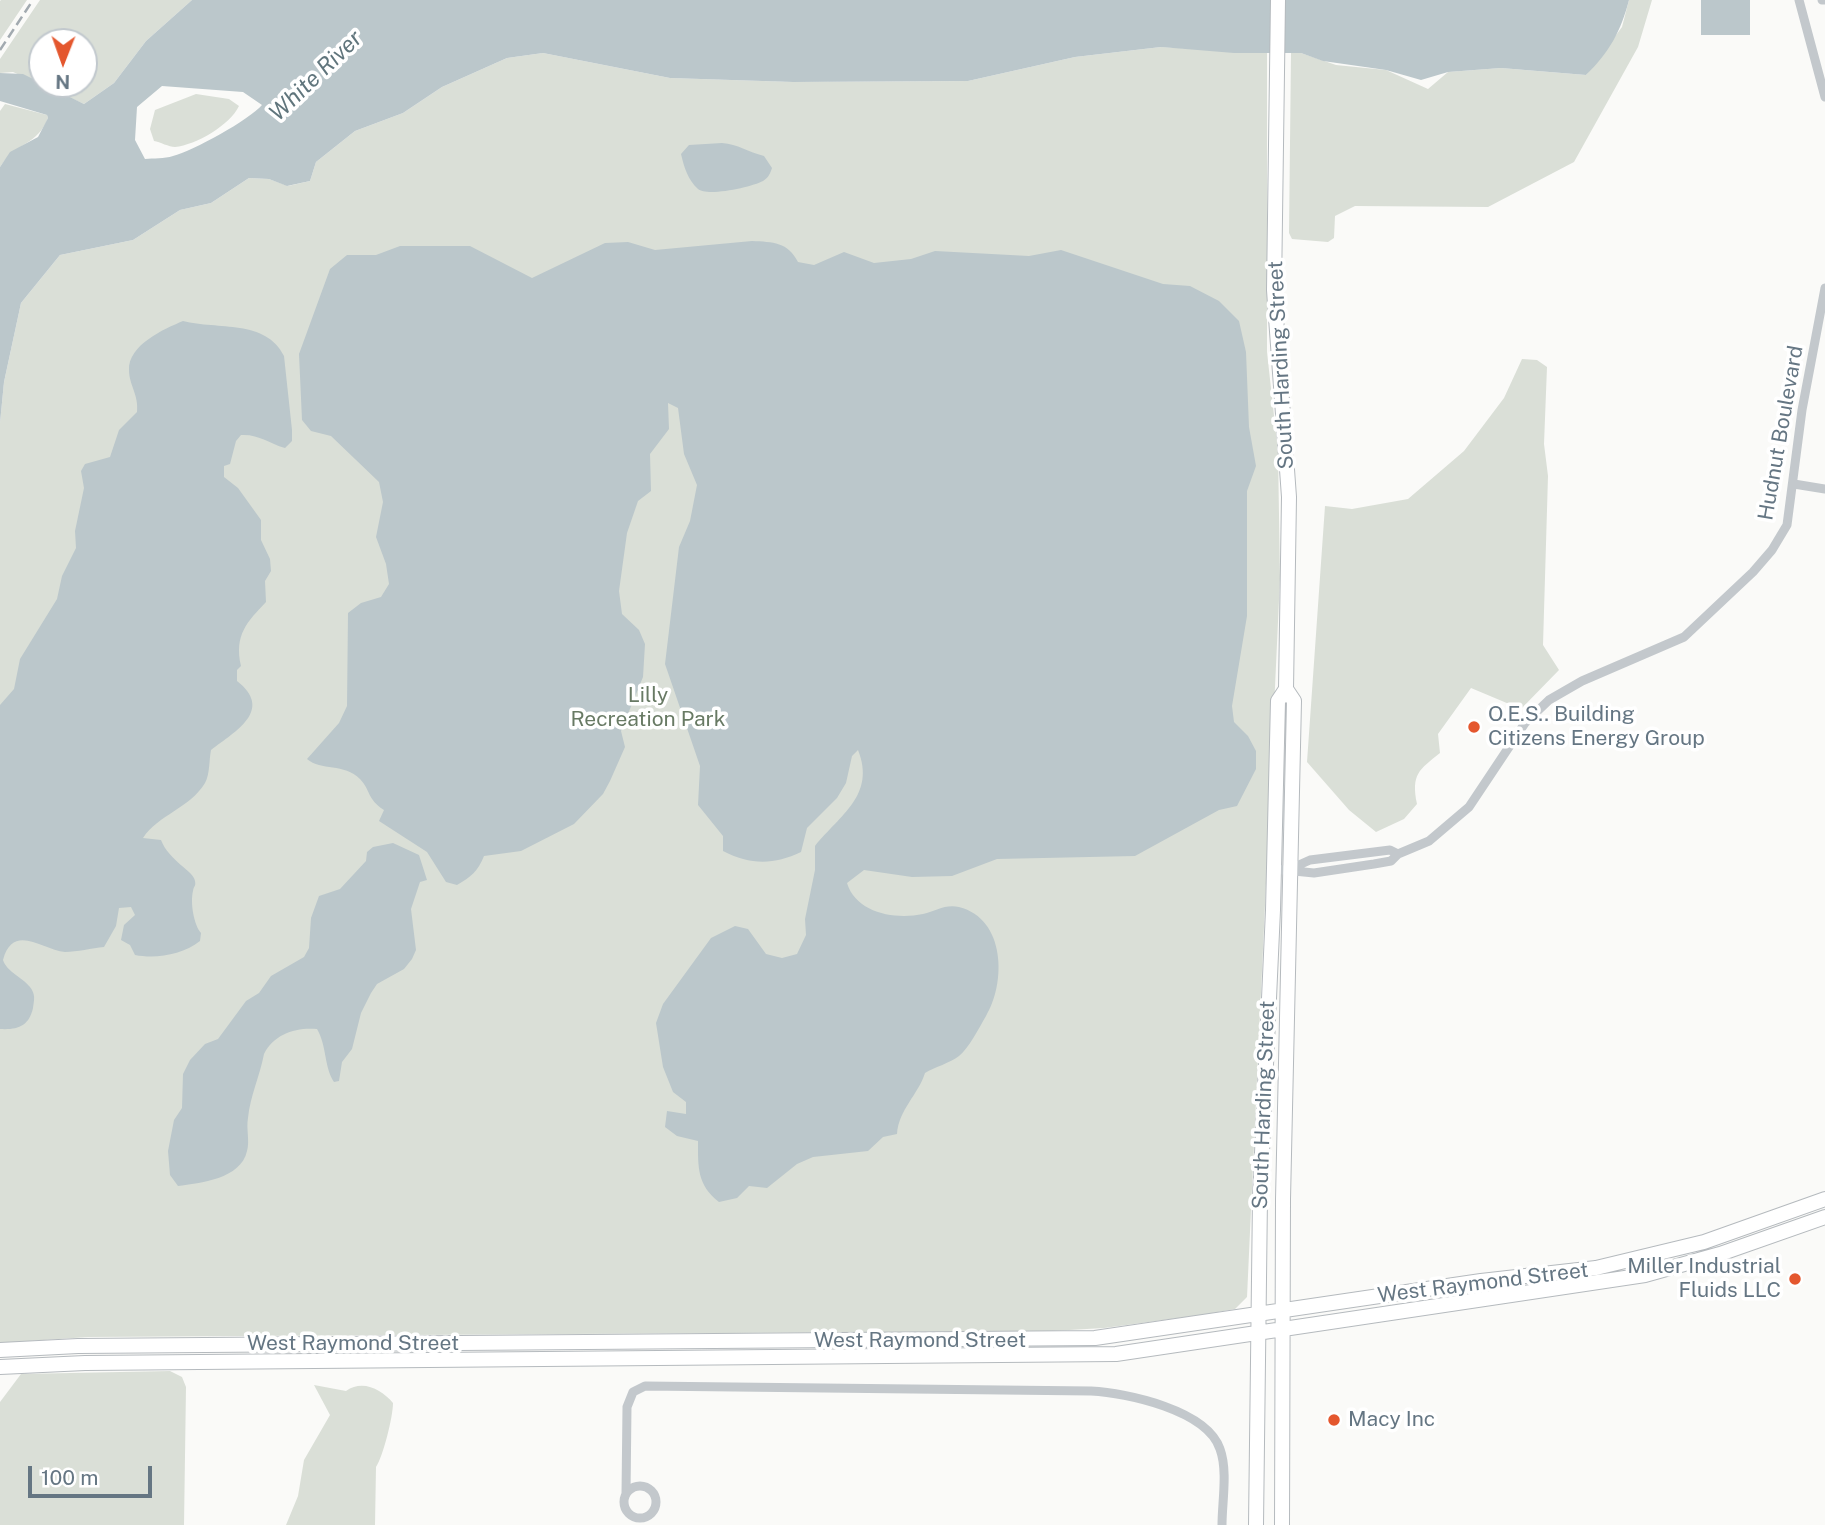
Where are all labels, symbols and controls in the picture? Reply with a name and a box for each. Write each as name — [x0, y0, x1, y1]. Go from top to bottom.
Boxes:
water label: White River — [264, 25, 368, 127]
north arrow — [28, 28, 98, 98]
text: N — [55, 71, 70, 93]
street label: South Harding Street — [1263, 260, 1299, 470]
street label: Hudnut Boulevard — [1753, 344, 1809, 522]
park label: Lilly Recreation Park — [570, 683, 726, 733]
place label: O.E.S.. Building Citizens Energy Group — [1488, 702, 1705, 752]
marker: O.E.S.. Building Citizens Energy Group — [1466, 719, 1482, 735]
street label: South Harding Street — [1248, 1000, 1280, 1210]
place label: Miller Industrial Fluids LLC — [1627, 1254, 1781, 1304]
street label: West Raymond Street — [1376, 1258, 1590, 1308]
marker: Miller Industrial Fluids LLC — [1787, 1271, 1803, 1287]
street label: West Raymond Street — [814, 1328, 1026, 1354]
street label: West Raymond Street — [247, 1331, 459, 1357]
place label: Macy Inc — [1348, 1407, 1435, 1433]
marker: Macy Inc — [1326, 1412, 1342, 1428]
scale bar — [32, 1452, 156, 1496]
text: 100 m — [41, 1465, 98, 1490]

